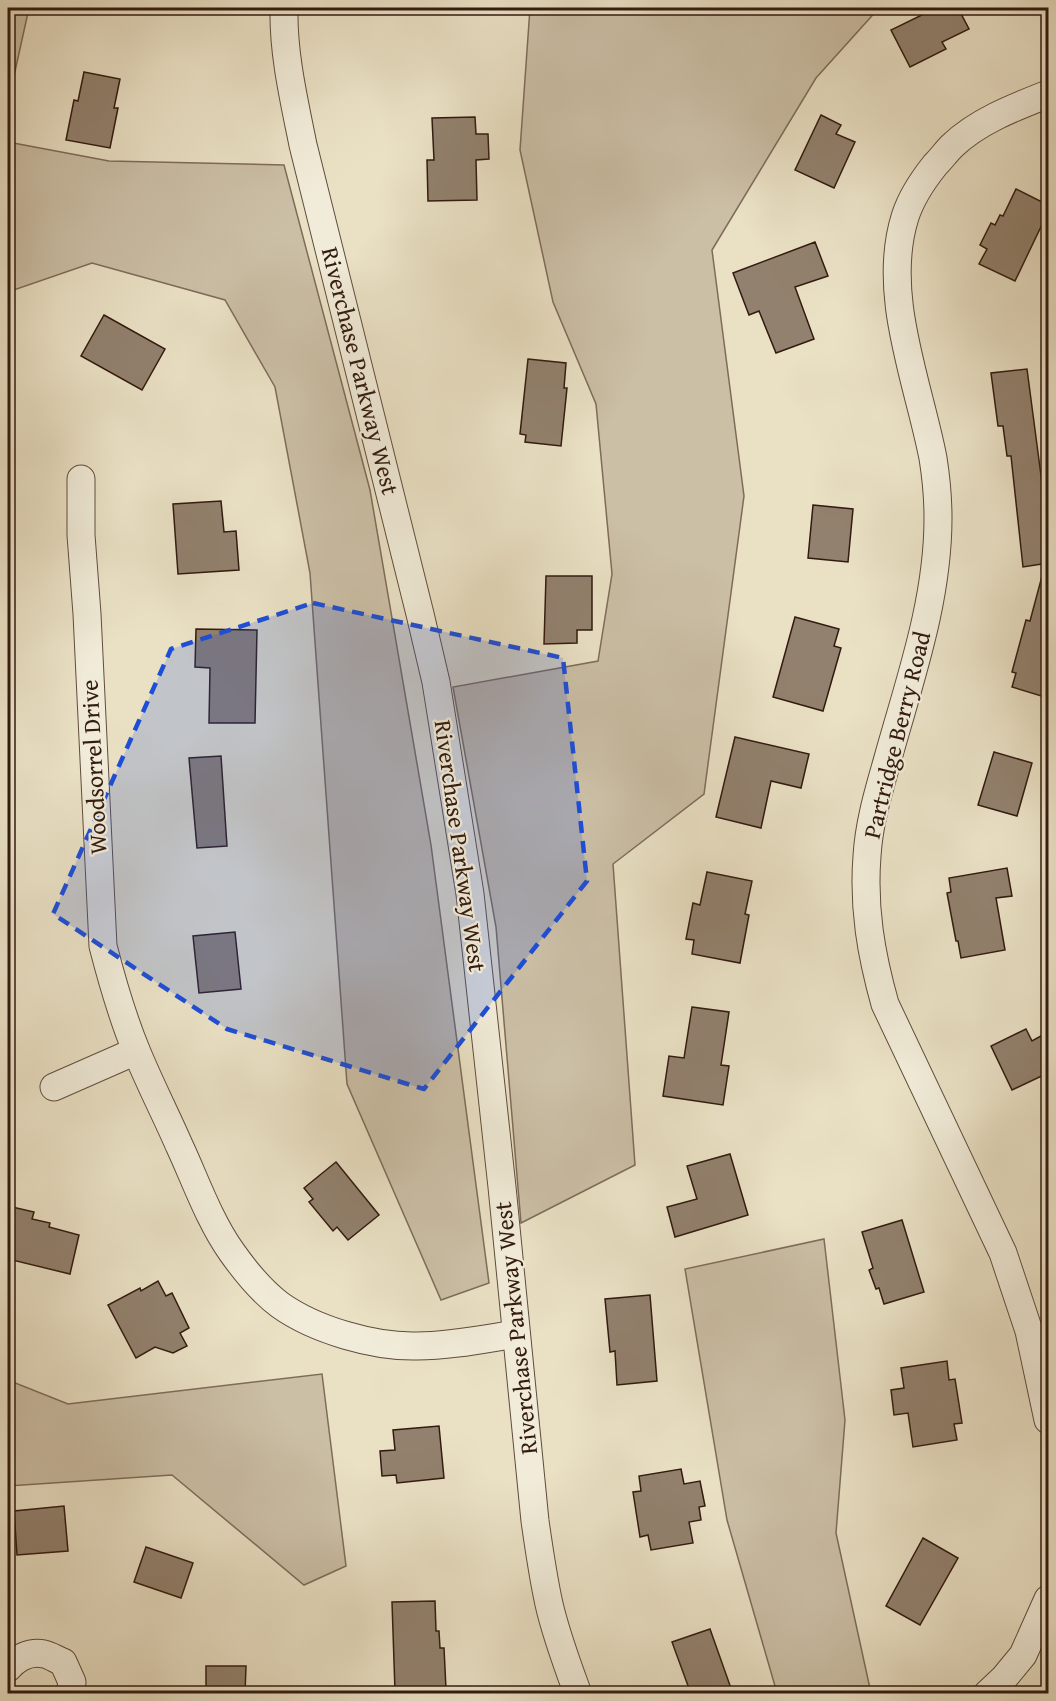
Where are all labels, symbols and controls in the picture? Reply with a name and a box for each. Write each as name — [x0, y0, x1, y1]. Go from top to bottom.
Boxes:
street label: Riverchase Parkway West — [313, 243, 408, 499]
street label: Partridge Berry Road — [854, 627, 939, 842]
street label: Woodsorrel Drive — [71, 679, 116, 855]
street label: Riverchase Parkway West — [425, 718, 496, 975]
street label: Riverchase Parkway West — [485, 1199, 546, 1456]

